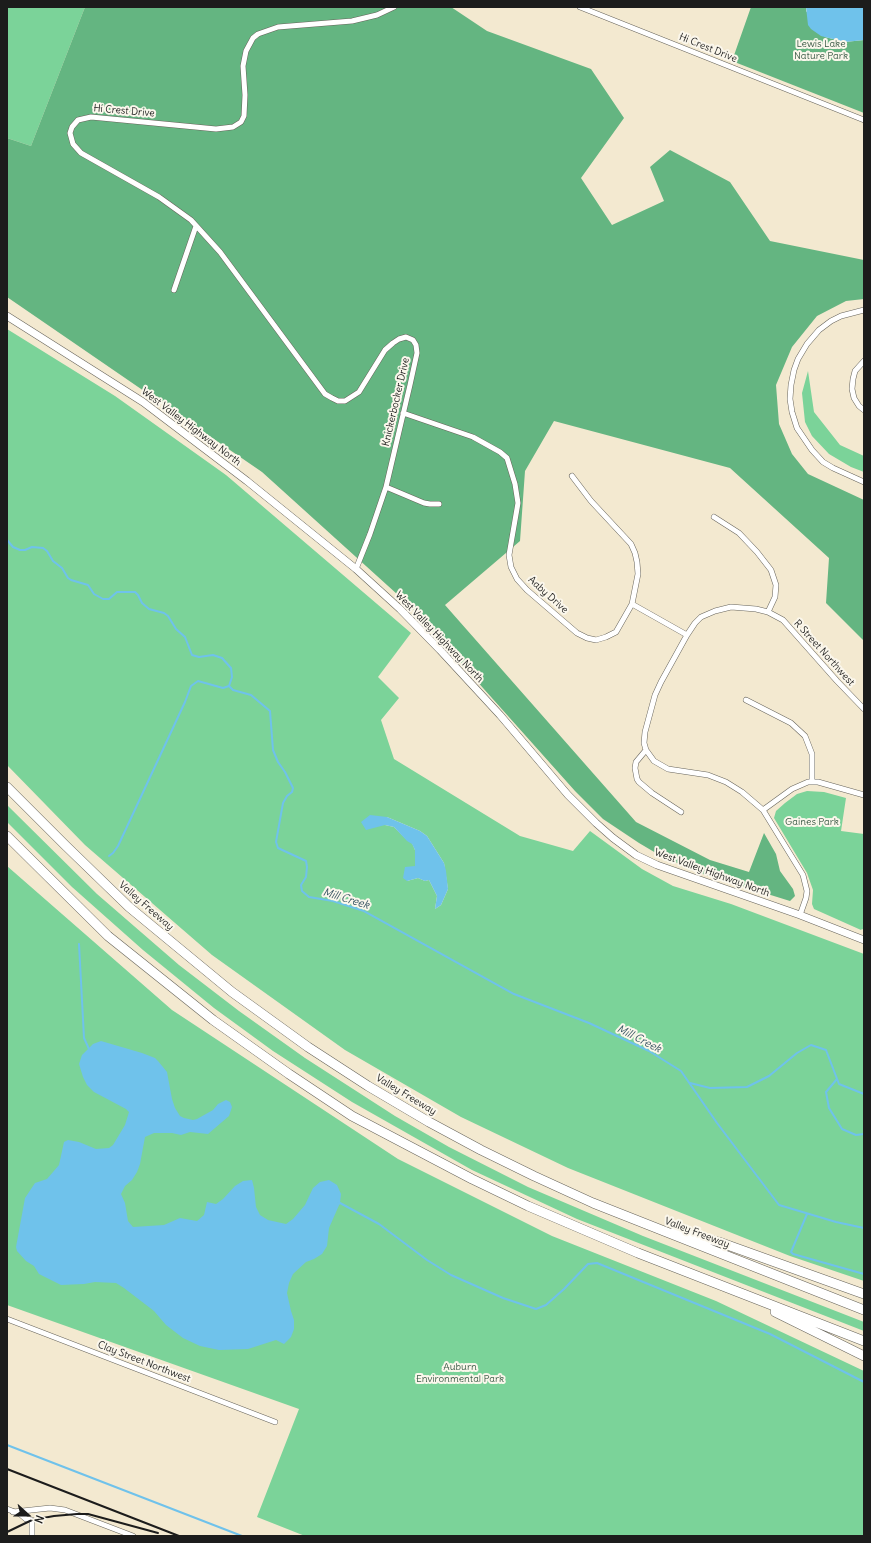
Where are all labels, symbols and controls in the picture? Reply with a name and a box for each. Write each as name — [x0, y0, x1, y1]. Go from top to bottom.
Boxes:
street label: Hi Crest Drive — [677, 31, 739, 65]
park label: Lewis Lake Nature Park — [794, 38, 848, 62]
street label: Hi Crest Drive — [93, 102, 155, 120]
street label: Knickerbocker Drive — [380, 357, 412, 447]
street label: West Valley Highway North — [139, 386, 243, 468]
street label: Aaby Drive — [526, 574, 570, 616]
street label: West Valley Highway North — [392, 589, 486, 685]
street label: R Street Northwest — [791, 618, 857, 688]
park label: Gaines Park — [785, 816, 839, 828]
street label: West Valley Highway North — [653, 847, 771, 899]
street label: Valley Freeway — [116, 879, 176, 933]
water label: Mill Creek — [321, 886, 371, 912]
water label: Mill Creek — [615, 1022, 663, 1056]
street label: Valley Freeway — [374, 1072, 438, 1118]
street label: Valley Freeway — [663, 1215, 731, 1251]
street label: Clay Street Northwest — [96, 1339, 192, 1385]
park label: Auburn Environmental Park — [416, 1361, 504, 1384]
north arrow — [8, 1495, 48, 1535]
text: N — [31, 1513, 47, 1525]

